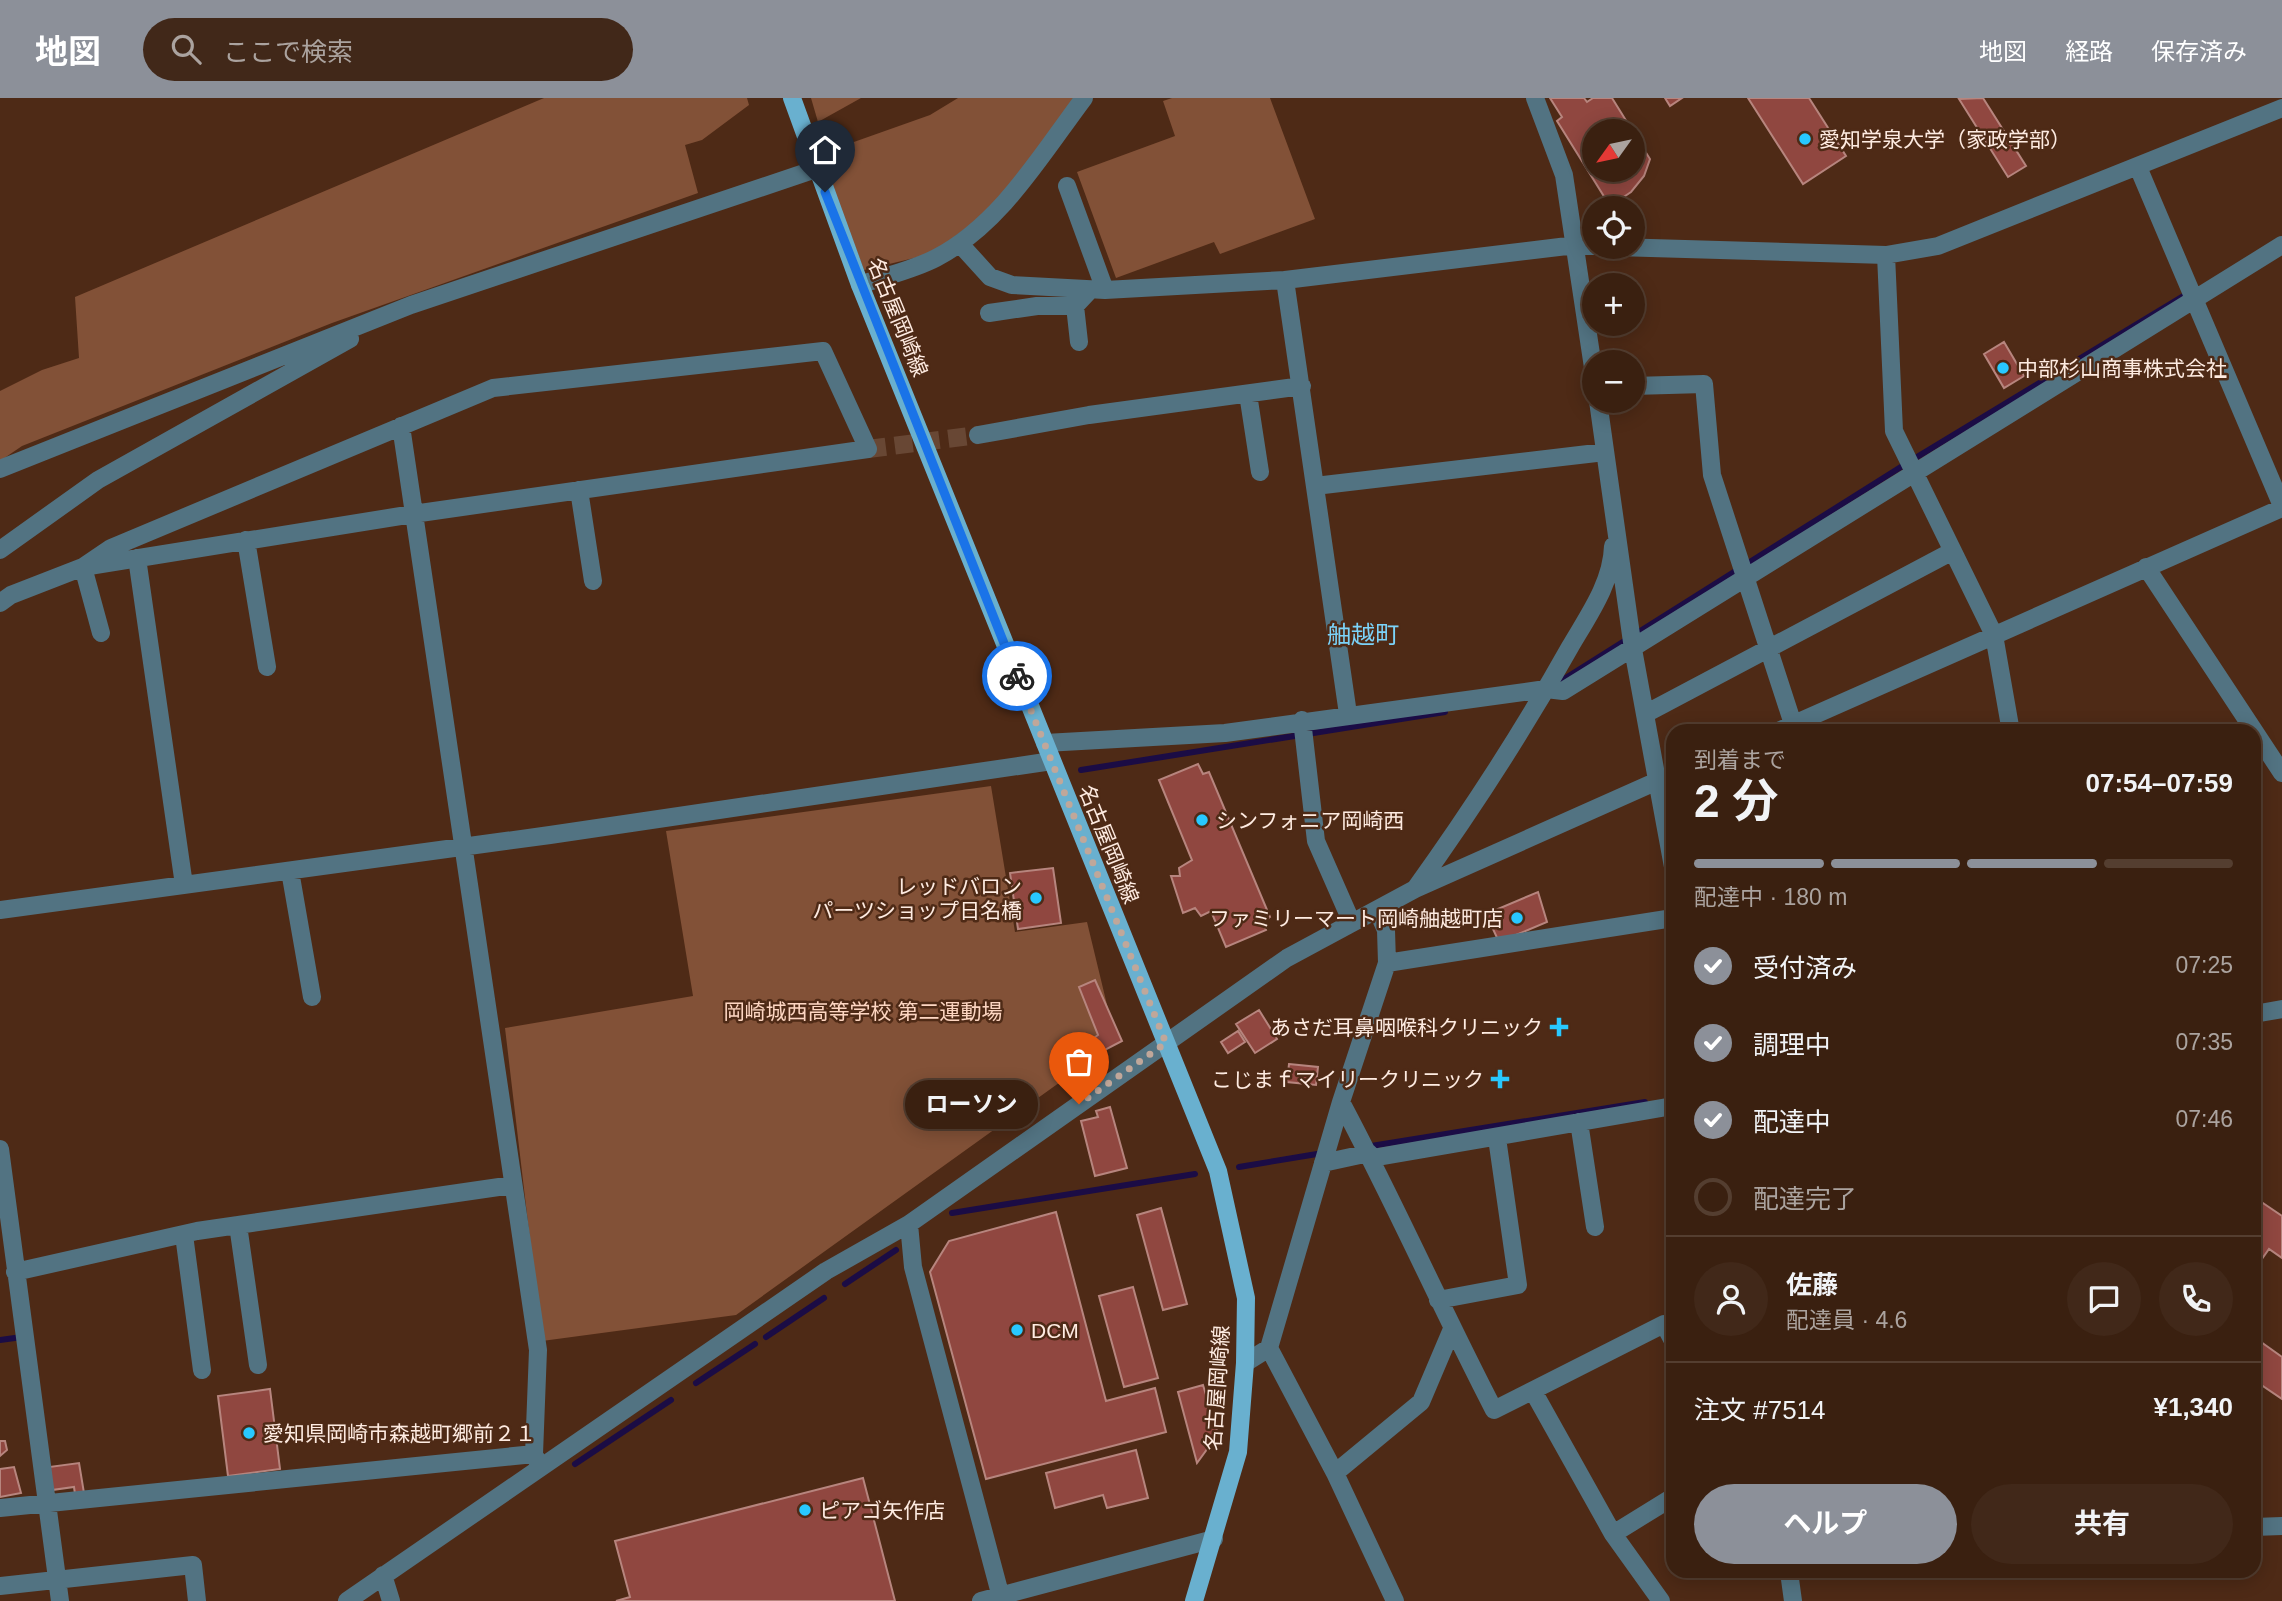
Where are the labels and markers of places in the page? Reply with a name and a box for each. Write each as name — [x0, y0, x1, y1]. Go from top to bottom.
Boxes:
pin — [795, 120, 855, 192]
place label: 愛知学泉大学（家政学部） — [1819, 128, 2071, 151]
marker: 愛知学泉大学（家政学部） — [1797, 131, 1813, 147]
place label: 中部杉山商事株式会社 — [2017, 357, 2227, 380]
marker: 中部杉山商事株式会社 — [1995, 360, 2011, 376]
place label: シンフォニア岡崎西 — [1216, 809, 1404, 832]
marker: シンフォニア岡崎西 — [1194, 812, 1210, 828]
place label: レッドバロン パーツショップ日名橋 — [812, 875, 1022, 922]
marker: レッドバロン パーツショップ日名橋 — [1028, 890, 1044, 906]
place label: ファミリーマート岡崎舳越町店 — [1209, 907, 1503, 930]
marker: ファミリーマート岡崎舳越町店 — [1509, 910, 1525, 926]
place label: あさだ耳鼻咽喉科クリニック — [1270, 1016, 1543, 1039]
marker: あさだ耳鼻咽喉科クリニック — [1549, 1017, 1569, 1037]
pin — [1049, 1032, 1109, 1104]
place label: こじまｆマイリークリニック — [1211, 1068, 1484, 1091]
marker: こじまｆマイリークリニック — [1490, 1069, 1510, 1089]
callout: ローソン — [904, 1080, 1037, 1128]
place label: DCM — [1031, 1319, 1079, 1342]
marker: DCM — [1009, 1322, 1025, 1338]
place label: 愛知県岡崎市森越町郷前２１ — [263, 1422, 536, 1445]
marker: 愛知県岡崎市森越町郷前２１ — [241, 1425, 257, 1441]
place label: ピアゴ矢作店 — [819, 1499, 945, 1522]
marker: ピアゴ矢作店 — [797, 1502, 813, 1518]

